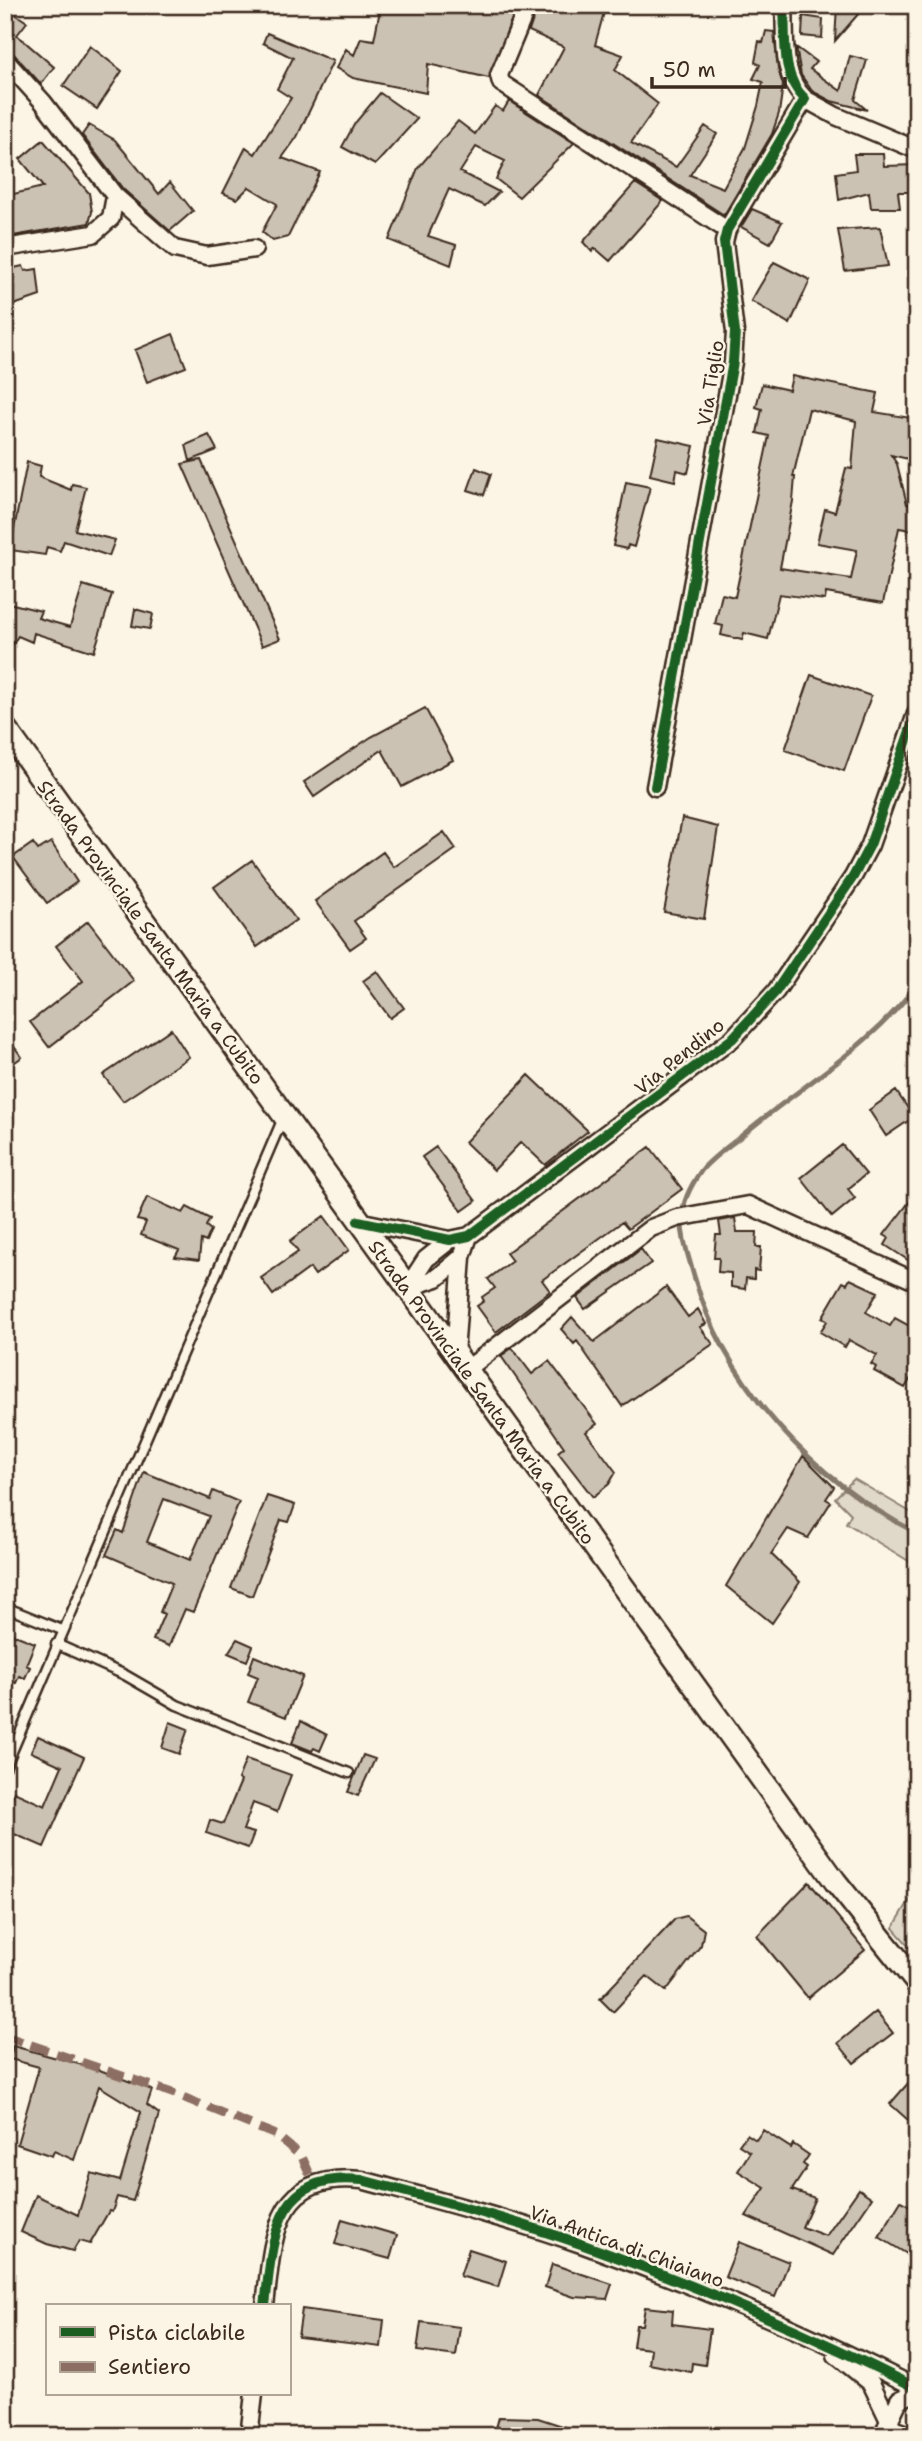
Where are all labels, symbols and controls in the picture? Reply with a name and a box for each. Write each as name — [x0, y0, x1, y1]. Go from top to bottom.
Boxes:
scale bar — [652, 46, 786, 90]
text: 50 m — [663, 56, 716, 84]
street label: Via Tiglio — [691, 338, 730, 428]
street label: Strada Provinciale Santa Maria a Cubito — [32, 775, 270, 1090]
street label: Via Pendino — [629, 1012, 729, 1100]
street label: Strada Provinciale Santa Maria a Cubito — [363, 1235, 601, 1550]
street label: Via Antica di Chiaiano — [526, 2200, 728, 2293]
legend — [46, 2304, 290, 2396]
text: Pista ciclabile — [108, 2319, 246, 2347]
text: Sentiero — [108, 2353, 191, 2381]

